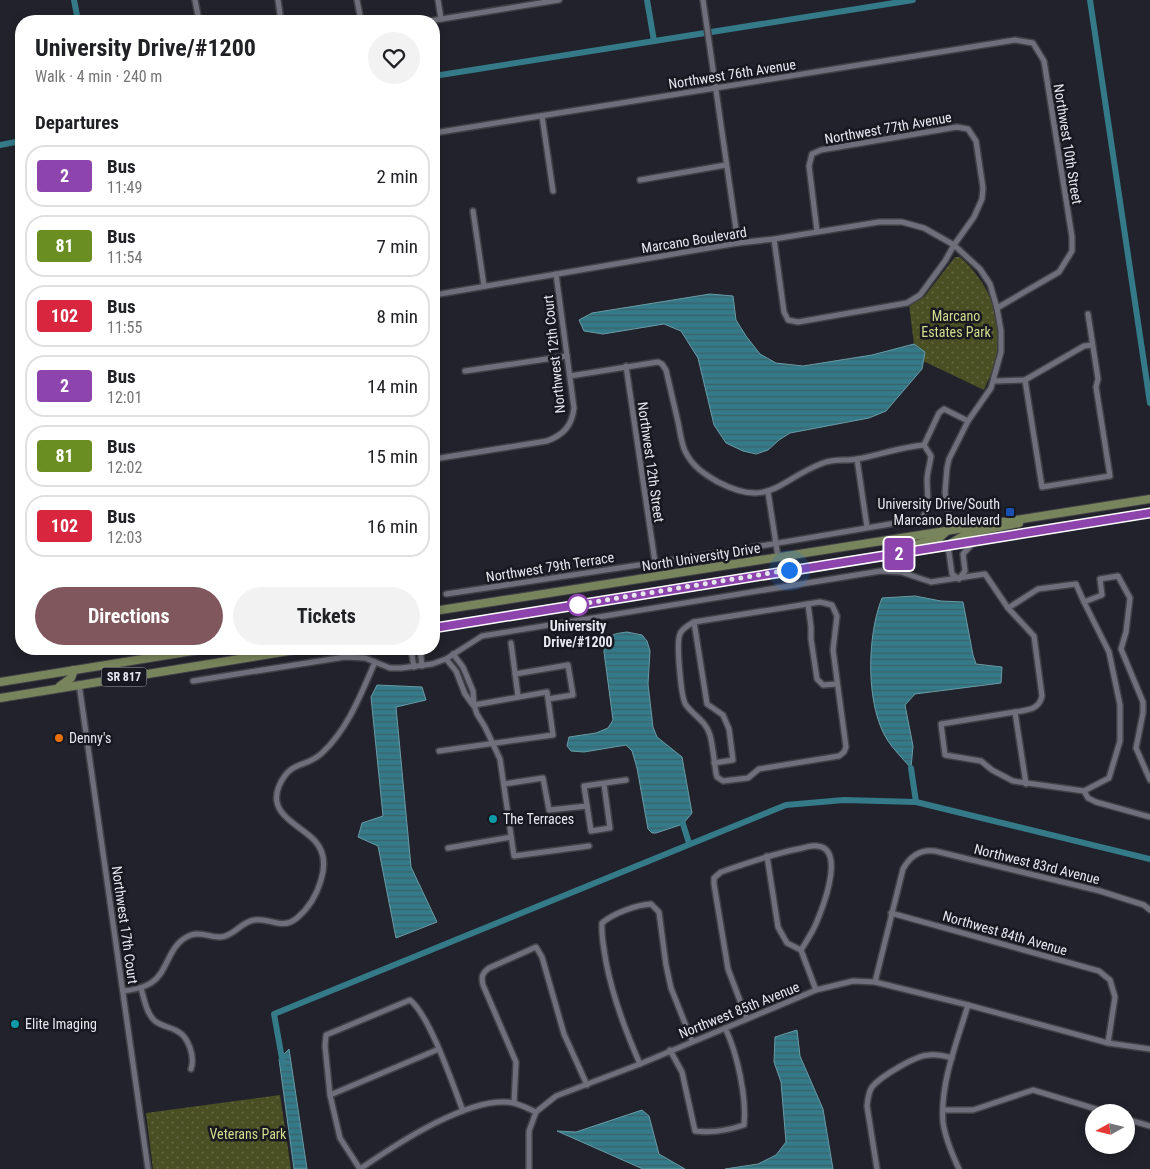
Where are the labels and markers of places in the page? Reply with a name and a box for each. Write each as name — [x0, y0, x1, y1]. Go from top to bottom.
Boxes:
place label: University Drive/South Marcano Boulevard — [878, 496, 1000, 528]
marker: University Drive/South Marcano Boulevard — [1004, 506, 1016, 518]
marker: University Drive/#1200 — [567, 594, 589, 616]
place label: University Drive/#1200 — [543, 618, 613, 650]
place label: Denny's — [69, 730, 111, 746]
marker: Denny's — [53, 732, 65, 744]
place label: The Terraces — [503, 811, 574, 827]
marker: The Terraces — [487, 813, 499, 825]
place label: Elite Imaging — [25, 1016, 97, 1032]
marker: Elite Imaging — [9, 1018, 21, 1030]

